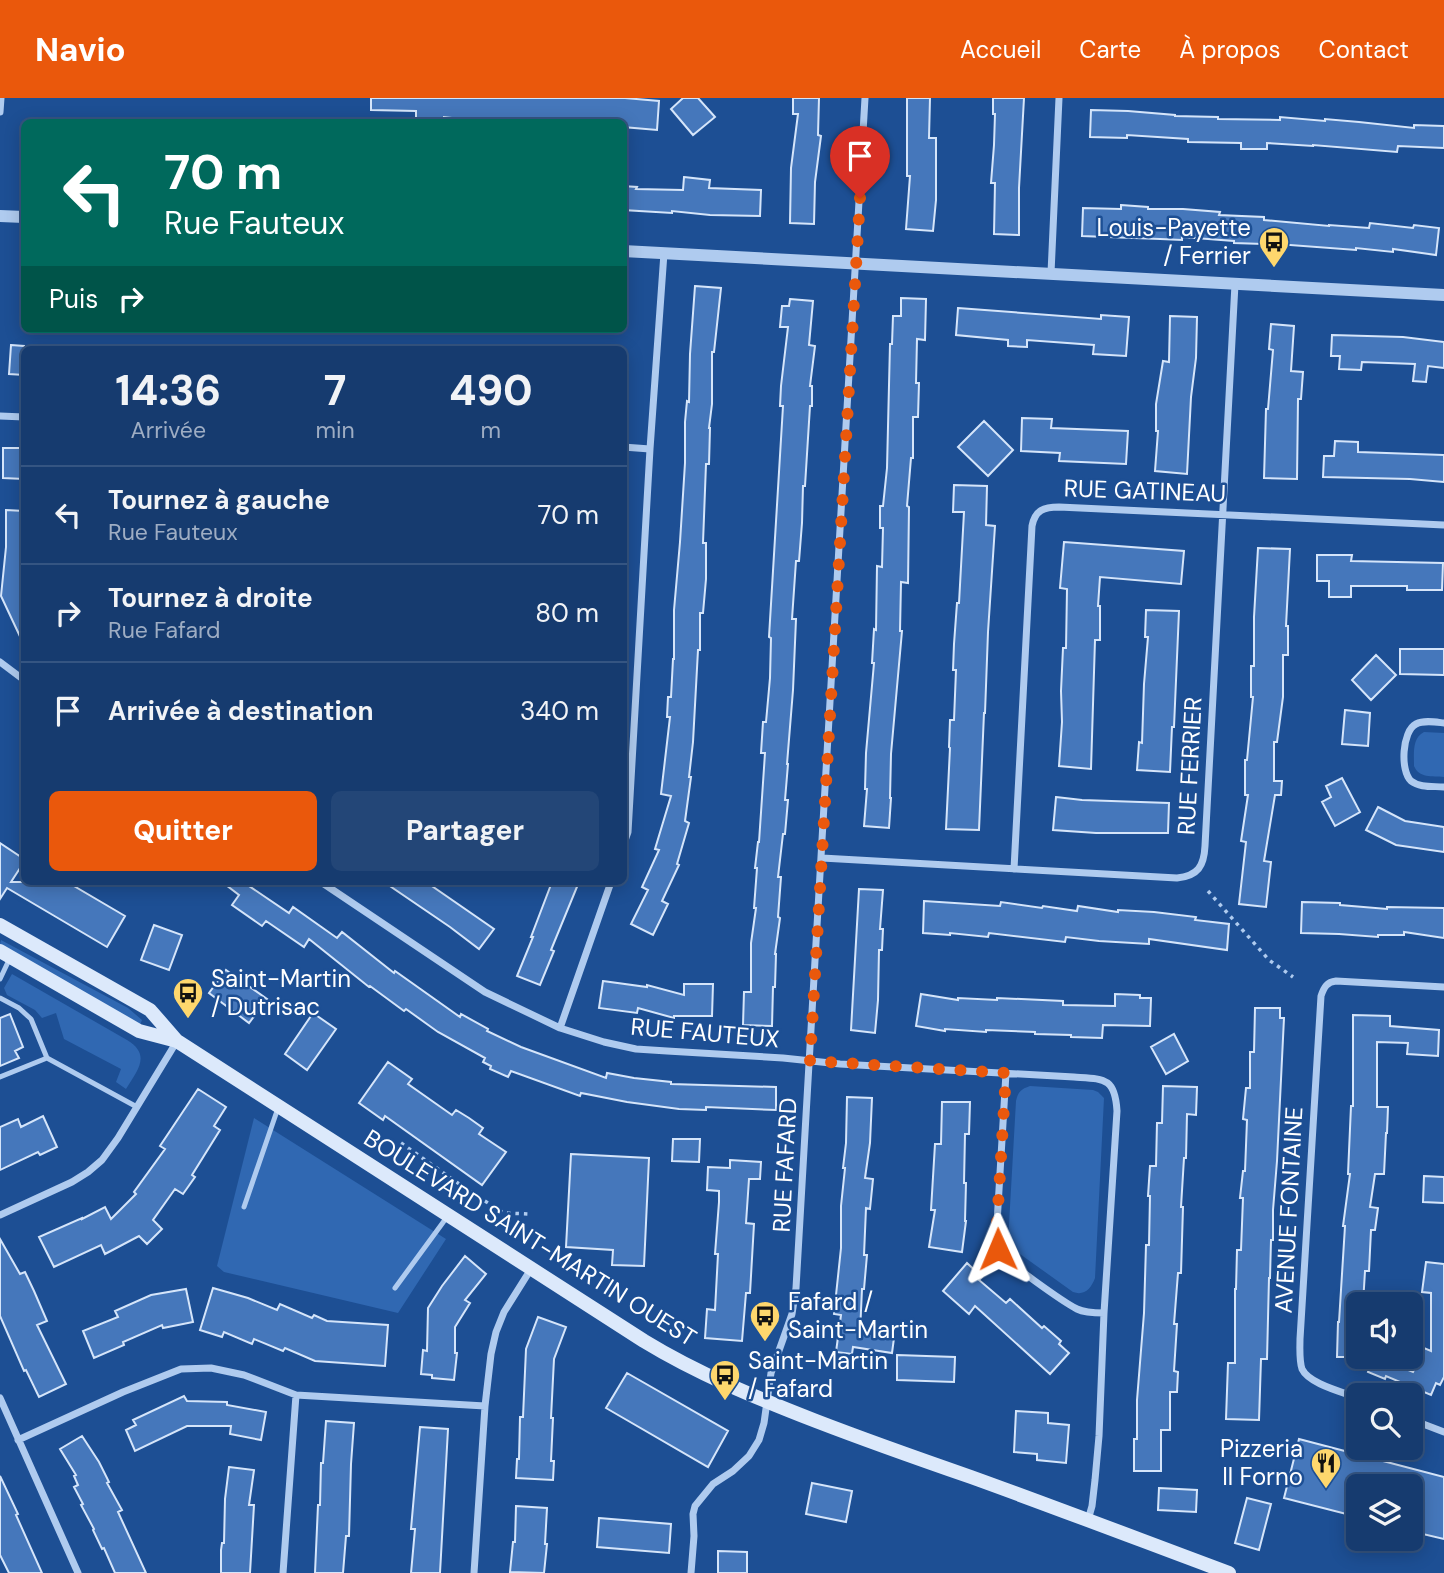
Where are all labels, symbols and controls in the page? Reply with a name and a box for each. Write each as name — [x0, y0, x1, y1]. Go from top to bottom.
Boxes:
text: Navio — [35, 28, 126, 71]
text: Accueil — [960, 34, 1041, 65]
text: Carte — [1079, 34, 1141, 65]
text: À propos — [1179, 34, 1281, 65]
text: Contact — [1319, 34, 1409, 65]
pin — [830, 126, 890, 198]
icon: arrive — [841, 137, 879, 175]
text: 70 m — [164, 140, 282, 204]
icon: left — [49, 147, 140, 238]
text: Rue Fauteux — [164, 202, 344, 244]
place label: Louis-Payette / Ferrier — [1096, 212, 1251, 271]
bus stop icon: Louis-Payette / Ferrier — [1257, 225, 1291, 269]
icon: right — [112, 280, 150, 318]
text: Puis — [49, 282, 98, 316]
text: 14:36 — [115, 363, 221, 418]
text: 7 — [324, 363, 346, 418]
text: 490 — [449, 363, 533, 418]
text: Arrivée — [130, 415, 206, 445]
text: min — [315, 415, 355, 445]
text: m — [481, 415, 501, 445]
street label: RUE GATINEAU — [1063, 472, 1227, 509]
text: Tournez à gauche — [108, 483, 330, 517]
icon: left — [49, 496, 87, 534]
text: 70 m — [538, 498, 599, 532]
text: Rue Fauteux — [108, 517, 238, 547]
text: Tournez à droite — [108, 581, 313, 615]
icon: right — [49, 594, 87, 632]
text: 80 m — [535, 596, 599, 630]
text: Rue Fafard — [108, 615, 220, 645]
icon: arrive — [49, 692, 87, 730]
text: Arrivée à destination — [108, 694, 374, 728]
text: 340 m — [520, 694, 599, 728]
street label: RUE FERRIER — [1170, 696, 1209, 836]
button: Quitter — [49, 791, 317, 871]
button: Partager — [331, 791, 599, 871]
place label: Saint-Martin / Dutrisac — [211, 963, 351, 1022]
bus stop icon: Saint-Martin / Dutrisac — [171, 976, 205, 1020]
street label: RUE FAUTEUX — [629, 1011, 781, 1054]
street label: RUE FAFARD — [765, 1097, 804, 1233]
street label: AVENUE FONTAINE — [1268, 1106, 1309, 1314]
street label: BOULEVARD SAINT-MARTIN OUEST — [358, 1122, 702, 1353]
position arrow — [961, 1212, 1035, 1286]
place label: Fafard / Saint-Martin — [788, 1286, 928, 1345]
map controls — [1346, 1292, 1423, 1551]
button: sound — [1346, 1292, 1423, 1369]
bus stop icon: Fafard / Saint-Martin — [748, 1299, 782, 1343]
place label: Saint-Martin / Fafard — [748, 1345, 888, 1404]
bus stop icon: Saint-Martin / Fafard — [708, 1358, 742, 1402]
button: search — [1346, 1383, 1423, 1460]
place label: Pizzeria Il Forno — [1220, 1433, 1303, 1492]
restaurant icon: Pizzeria Il Forno — [1309, 1446, 1343, 1490]
button: layers — [1346, 1474, 1423, 1551]

